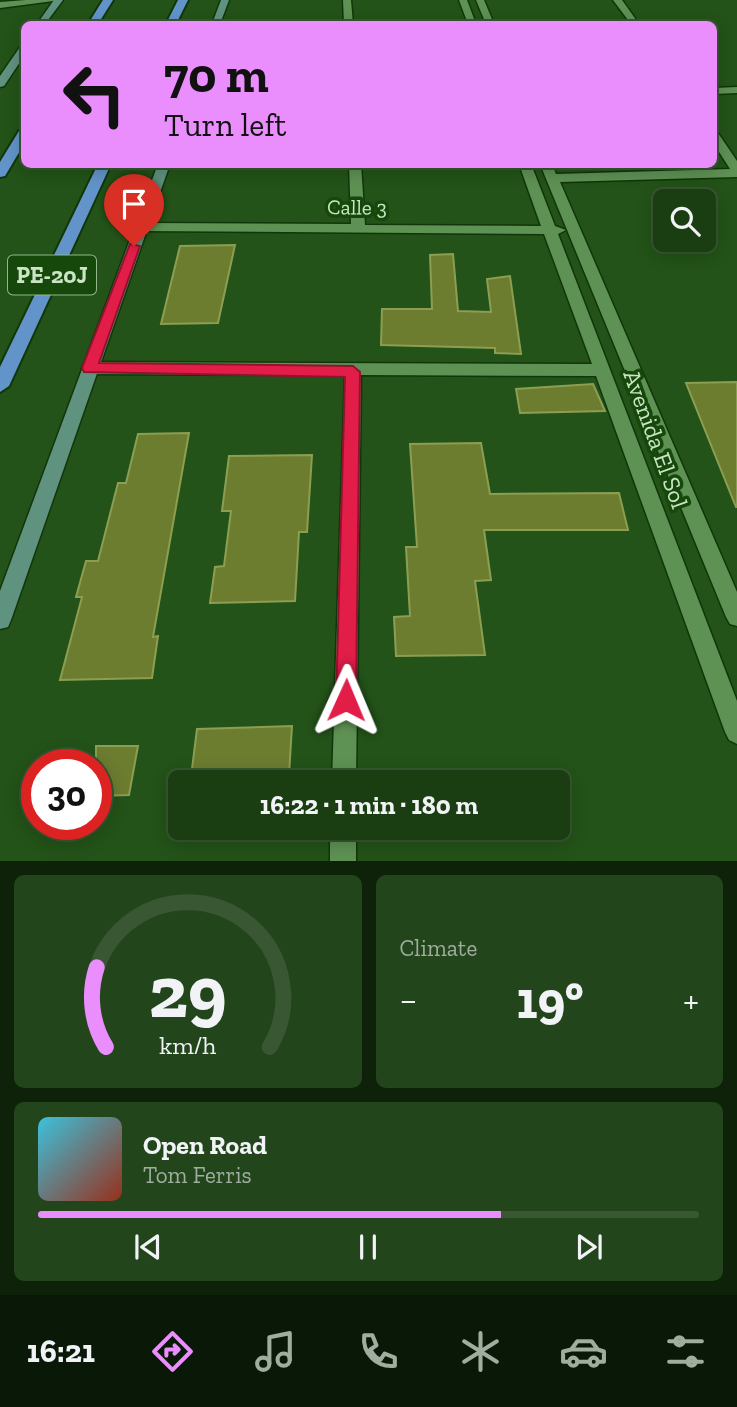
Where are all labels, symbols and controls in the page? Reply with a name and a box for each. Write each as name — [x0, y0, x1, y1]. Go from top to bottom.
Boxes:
text: 70 m — [164, 46, 269, 105]
icon: left — [49, 49, 140, 140]
text: Turn left — [164, 106, 286, 144]
pin — [104, 174, 164, 246]
icon: arrive — [115, 185, 153, 223]
map controls — [653, 189, 716, 252]
button: search — [653, 189, 716, 252]
street label: Calle 3 — [327, 194, 387, 220]
road number: PE-20J — [8, 256, 96, 294]
street label: Avenida El Sol — [617, 366, 695, 512]
position arrow — [309, 663, 383, 737]
speed limit sign: 30 — [21, 749, 112, 840]
text: 16:22 · 1 min · 180 m — [260, 789, 478, 821]
text: Climate — [400, 934, 477, 962]
text: 29 — [149, 949, 227, 1037]
text: 19° — [517, 969, 584, 1031]
text: − — [400, 977, 417, 1023]
text: + — [683, 977, 699, 1023]
text: km/h — [159, 1030, 216, 1060]
text: Open Road — [143, 1129, 267, 1161]
text: Tom Ferris — [143, 1161, 252, 1189]
icon: previous — [129, 1228, 167, 1266]
icon: pause — [349, 1228, 387, 1266]
icon: next — [570, 1228, 608, 1266]
icon: directions — [148, 1327, 197, 1376]
icon: music — [251, 1327, 300, 1376]
icon: phone — [354, 1327, 403, 1376]
icon: climate — [456, 1327, 505, 1376]
icon: car — [559, 1327, 608, 1376]
icon: filters — [661, 1327, 710, 1376]
text: 16:21 — [27, 1332, 95, 1370]

